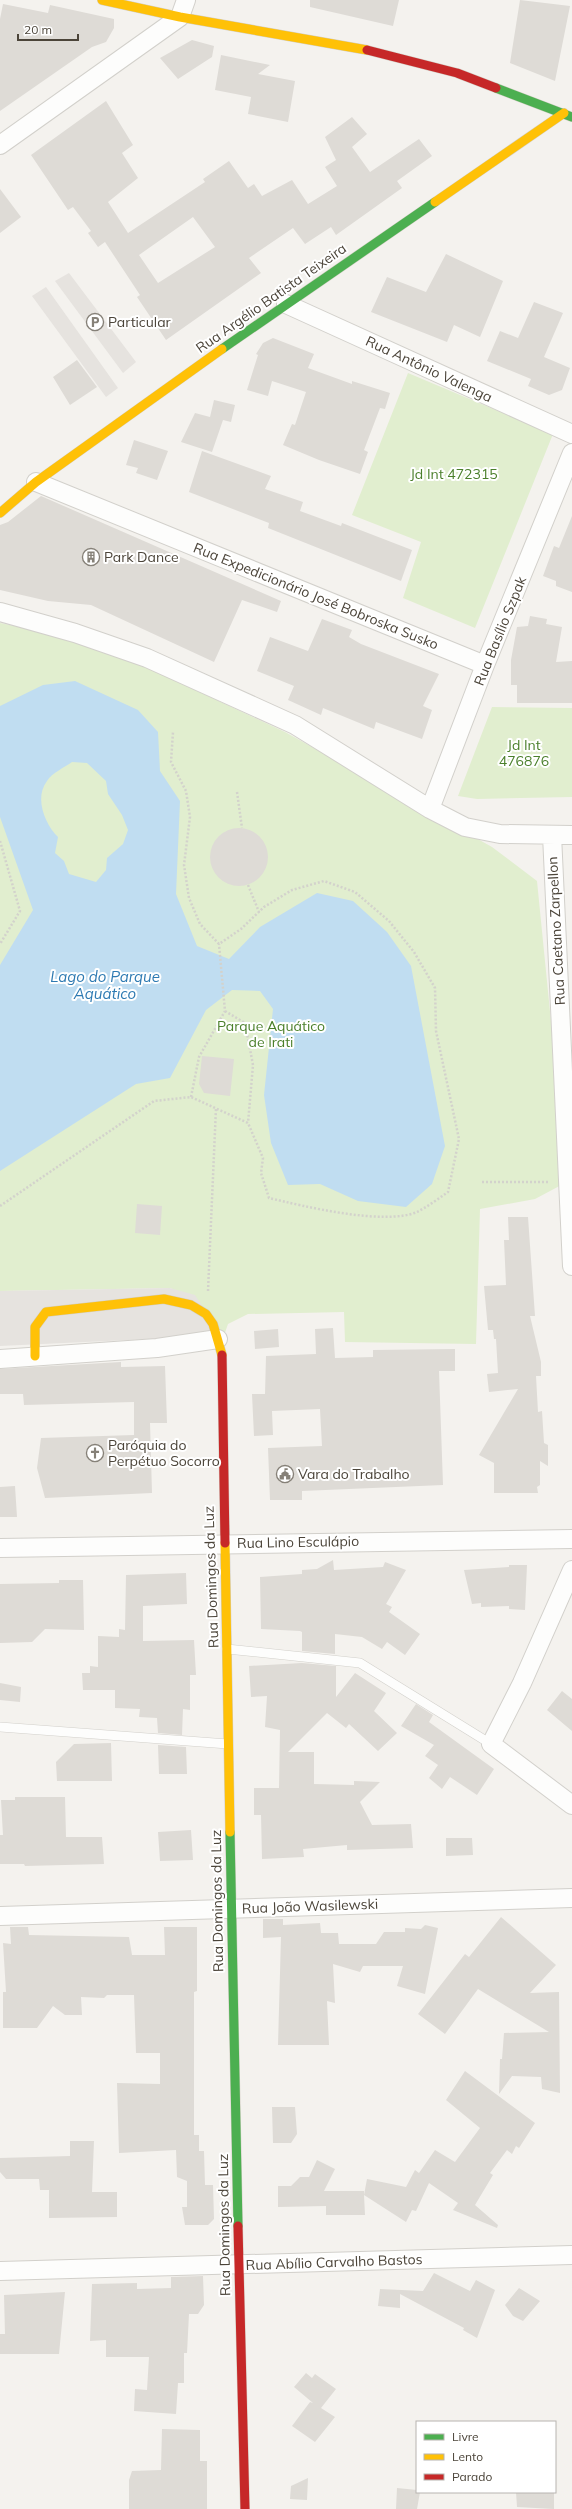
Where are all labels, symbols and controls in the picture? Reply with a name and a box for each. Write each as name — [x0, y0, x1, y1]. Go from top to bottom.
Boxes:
scale bar — [18, 16, 78, 42]
text: 20 m — [24, 22, 52, 37]
street label: Rua Argélio Batista Teixeira — [192, 239, 350, 357]
parking icon: Particular — [85, 312, 105, 332]
place label: Particular — [108, 313, 172, 331]
street label: Rua Antônio Valenga — [363, 332, 495, 406]
park label: Jd Int 472315 — [410, 465, 498, 483]
street label: Rua Expedicionário José Bobroska Susko — [191, 538, 441, 654]
building icon: Park Dance — [81, 547, 101, 567]
place label: Park Dance — [104, 548, 179, 566]
street label: Rua Basílio Szpak — [470, 573, 530, 688]
park label: Jd Int 476876 — [499, 736, 549, 770]
street label: Rua Caetano Zarpellon — [543, 856, 569, 1006]
water label: Lago do Parque Aquático — [50, 967, 160, 1003]
park label: Parque Aquático de Irati — [217, 1017, 325, 1051]
place label: Paróquia do Perpétuo Socorro — [108, 1436, 220, 1470]
church icon: Paróquia do Perpétuo Socorro — [85, 1443, 105, 1463]
public building icon: Vara do Trabalho — [275, 1464, 295, 1484]
place label: Vara do Trabalho — [298, 1465, 410, 1483]
street label: Rua Domingos da Luz — [200, 1506, 222, 1648]
street label: Rua Lino Esculápio — [237, 1532, 359, 1552]
street label: Rua Domingos da Luz — [207, 1830, 227, 1972]
street label: Rua João Wasilewski — [242, 1895, 378, 1917]
street label: Rua Domingos da Luz — [214, 2154, 234, 2296]
street label: Rua Abílio Carvalho Bastos — [245, 2250, 423, 2274]
legend — [416, 2421, 556, 2493]
text: Livre — [452, 2429, 479, 2444]
text: Lento — [452, 2449, 483, 2464]
text: Parado — [452, 2469, 492, 2484]

